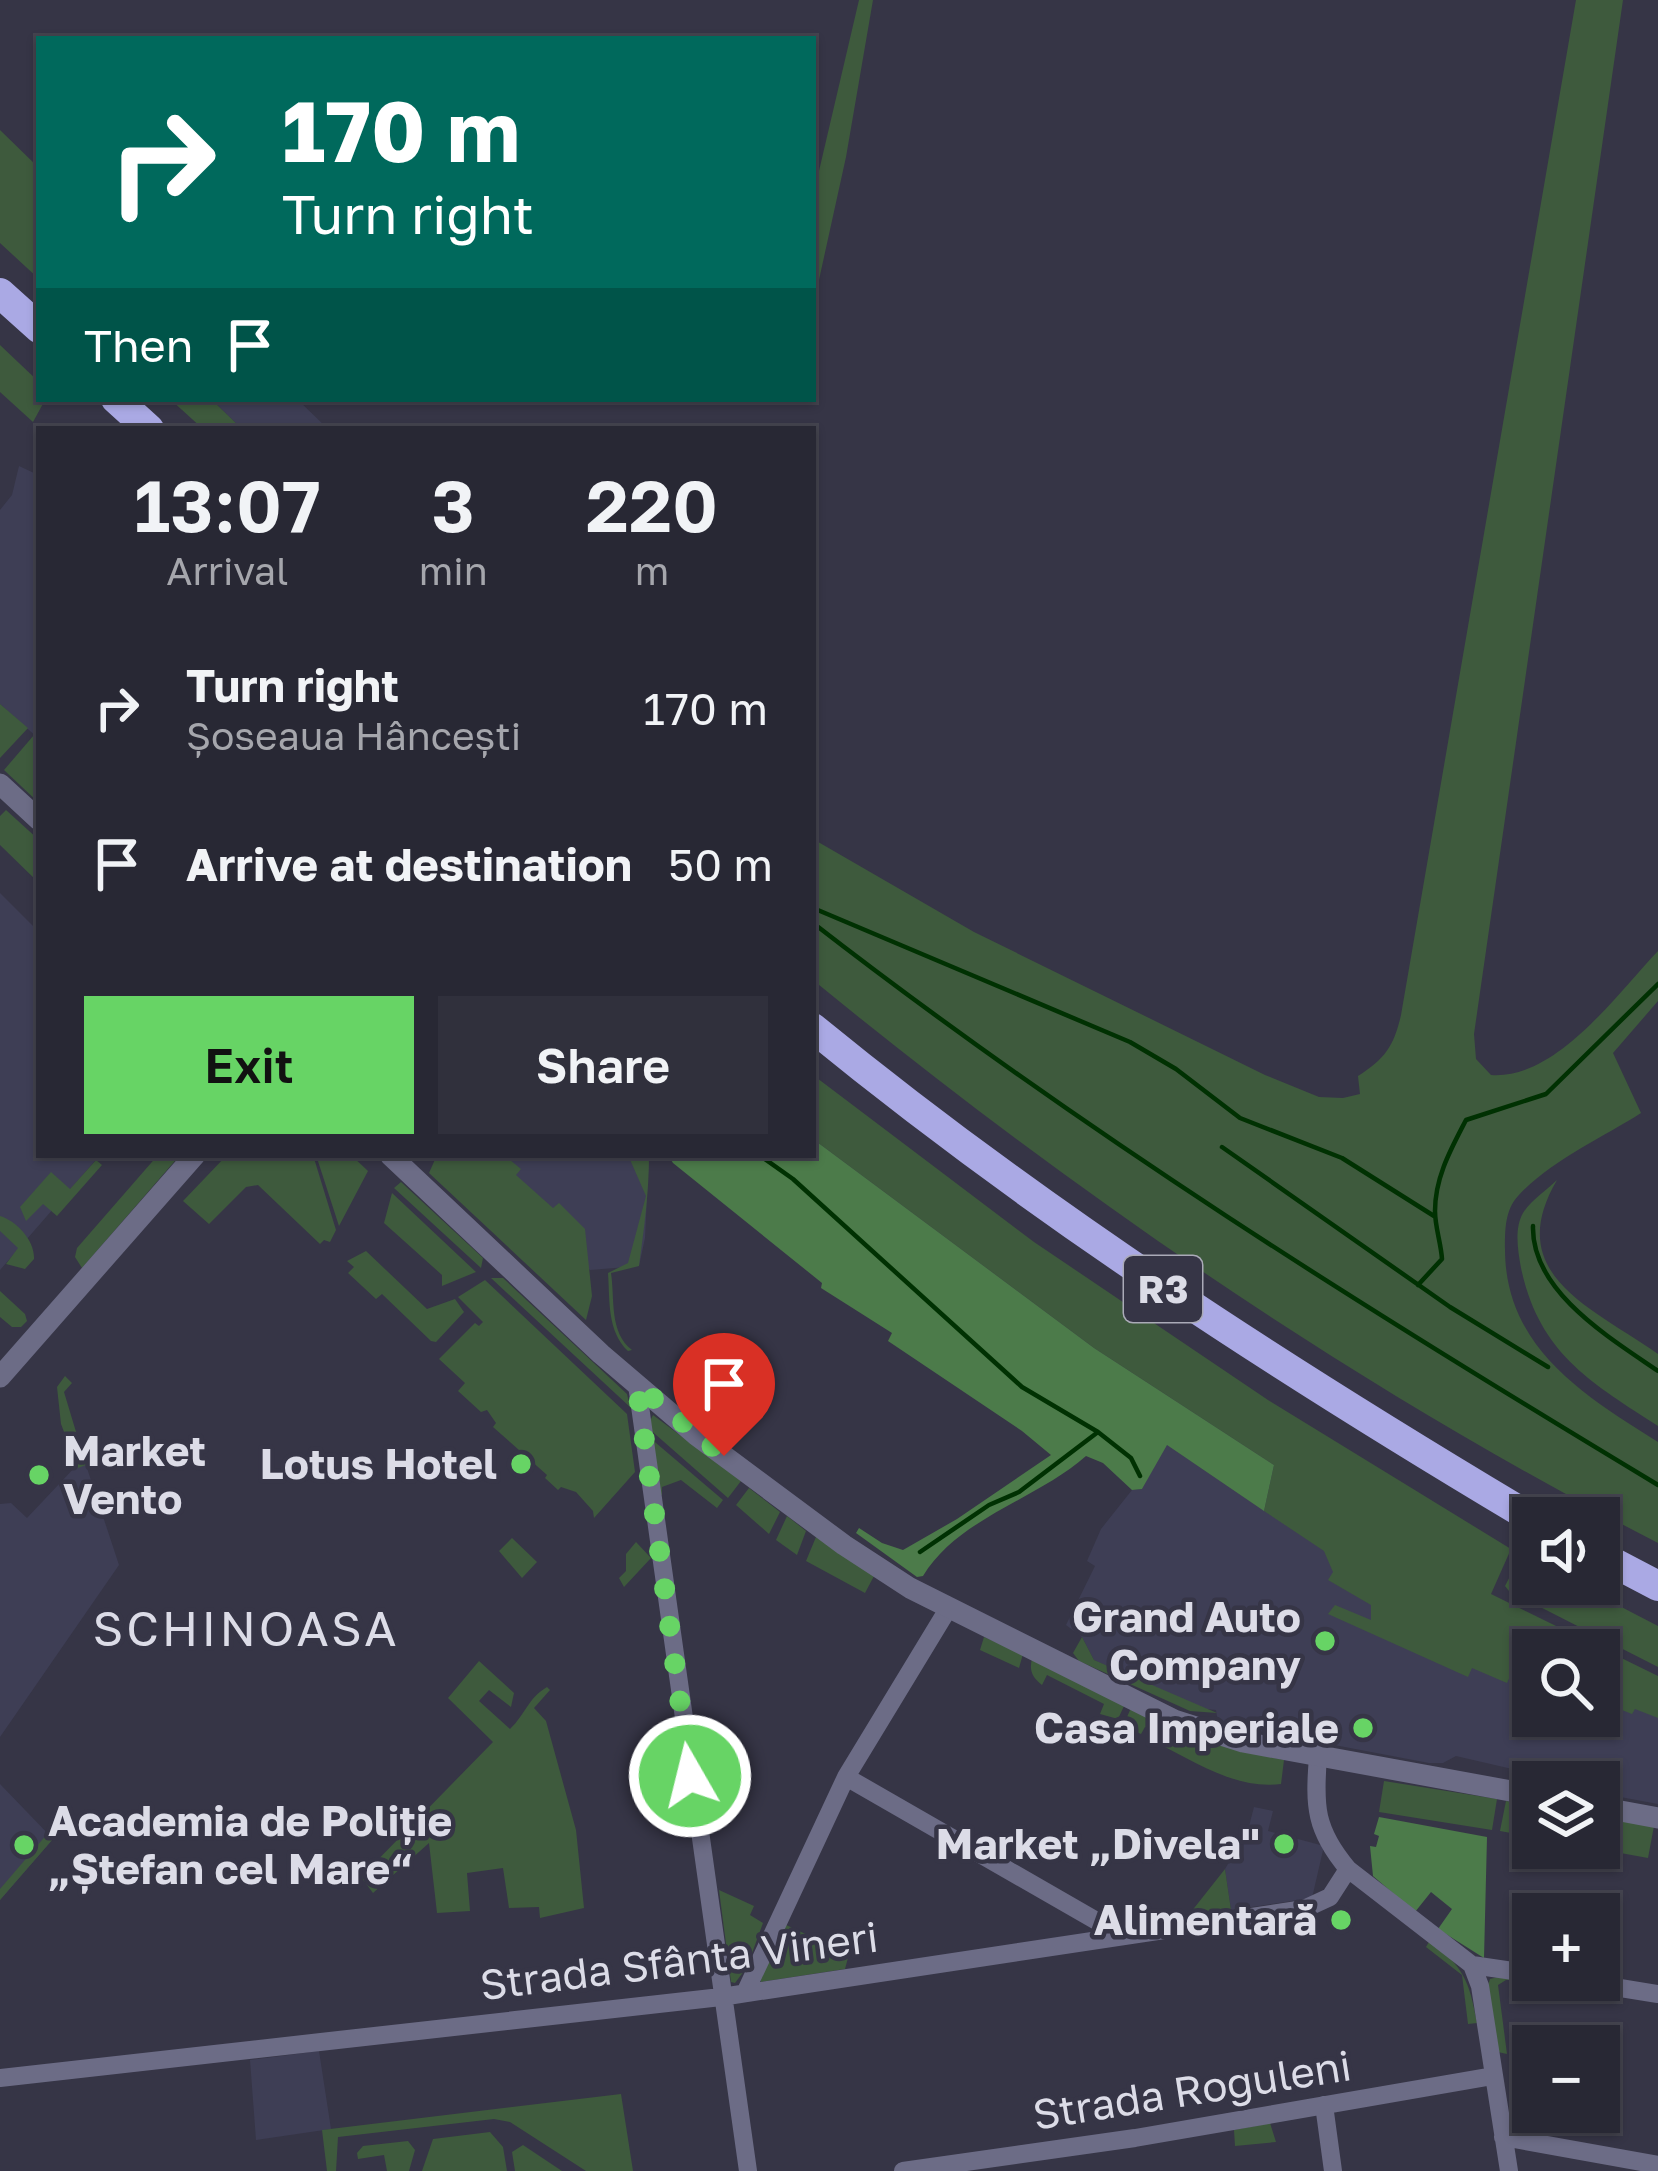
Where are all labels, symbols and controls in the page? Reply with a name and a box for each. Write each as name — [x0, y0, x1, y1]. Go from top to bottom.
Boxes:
text: 170 m — [282, 80, 520, 180]
icon: right — [84, 84, 240, 240]
text: Turn right — [282, 181, 534, 246]
icon: arrive — [217, 312, 283, 378]
text: Then — [84, 318, 193, 372]
text: 13:07 — [134, 461, 321, 548]
text: 3 — [432, 461, 475, 548]
text: 220 — [586, 461, 718, 548]
text: Arrival — [166, 547, 289, 594]
text: min — [419, 547, 488, 594]
text: m — [635, 547, 669, 594]
text: Turn right — [186, 658, 399, 712]
icon: right — [84, 675, 150, 741]
text: 170 m — [643, 681, 768, 735]
text: Șoseaua Hâncești — [186, 712, 521, 759]
icon: arrive — [84, 831, 150, 897]
text: Arrive at destination — [186, 837, 632, 891]
text: 50 m — [668, 837, 773, 891]
button: Exit — [84, 996, 414, 1134]
button: Share — [438, 996, 768, 1134]
road number: R3 — [1124, 1256, 1202, 1322]
pin — [673, 1333, 775, 1456]
icon: arrive — [691, 1351, 757, 1417]
place label: Market Vento — [63, 1425, 206, 1523]
place label: Lotus Hotel — [260, 1438, 497, 1488]
marker: Lotus Hotel — [508, 1451, 534, 1477]
marker: Market Vento — [26, 1462, 52, 1488]
map controls — [1512, 1497, 1620, 2133]
button: sound — [1512, 1497, 1620, 1605]
place label: Grand Auto Company — [1072, 1591, 1301, 1689]
district label: SCHINOASA — [92, 1599, 400, 1657]
marker: Grand Auto Company — [1312, 1628, 1338, 1654]
button: search — [1512, 1629, 1620, 1737]
place label: Casa Imperiale — [1034, 1702, 1339, 1752]
position arrow — [627, 1713, 753, 1839]
marker: Casa Imperiale — [1350, 1715, 1376, 1741]
button: layers — [1512, 1761, 1620, 1869]
place label: Academia de Poliție „Ștefan cel Mare“ — [48, 1795, 452, 1894]
place label: Market „Divela" — [936, 1818, 1260, 1868]
marker: Market „Divela" — [1271, 1831, 1297, 1857]
marker: Academia de Poliție „Ștefan cel Mare“ — [11, 1832, 37, 1858]
button: + — [1512, 1893, 1620, 2001]
place label: Alimentară — [1094, 1894, 1317, 1944]
marker: Alimentară — [1328, 1907, 1354, 1933]
street label: Strada Sfânta Vineri — [477, 1911, 881, 2009]
button: − — [1512, 2025, 1620, 2133]
street label: Strada Roguleni — [1029, 2039, 1355, 2139]

